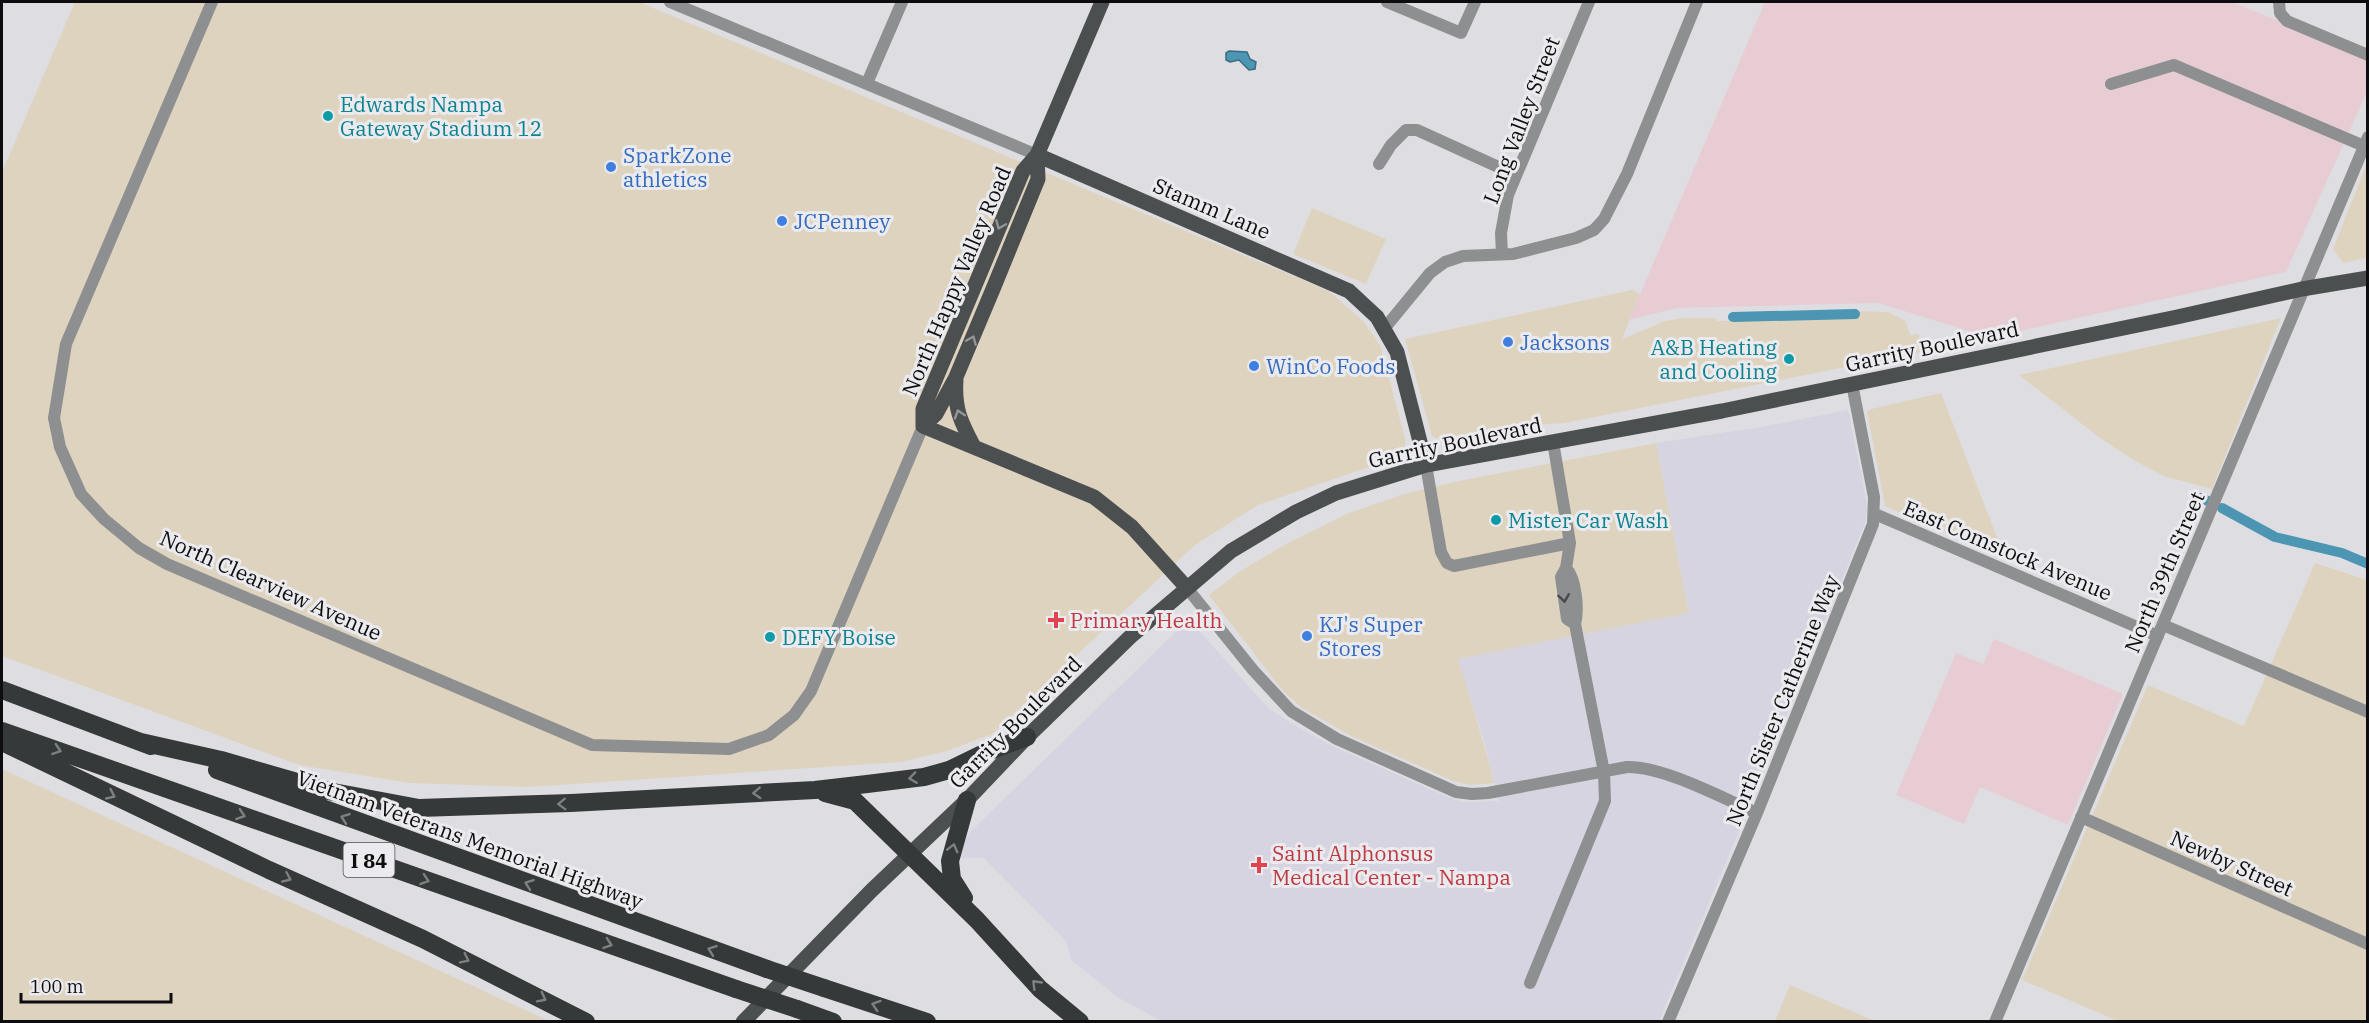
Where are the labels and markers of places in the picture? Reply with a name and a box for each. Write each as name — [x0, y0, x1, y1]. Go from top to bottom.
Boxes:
place label: Edwards Nampa Gateway Stadium 12 — [340, 90, 542, 142]
marker: Edwards Nampa Gateway Stadium 12 — [321, 109, 335, 123]
place label: SparkZone athletics — [623, 141, 731, 193]
marker: SparkZone athletics — [604, 160, 618, 174]
place label: JCPenney — [794, 207, 891, 235]
marker: JCPenney — [775, 214, 789, 228]
place label: Jacksons — [1520, 328, 1610, 356]
place label: A&B Heating and Cooling — [1651, 333, 1778, 385]
marker: Jacksons — [1501, 335, 1515, 349]
place label: WinCo Foods — [1266, 352, 1396, 380]
marker: A&B Heating and Cooling — [1782, 352, 1796, 366]
marker: WinCo Foods — [1247, 359, 1261, 373]
place label: Mister Car Wash — [1508, 506, 1669, 534]
marker: Mister Car Wash — [1489, 513, 1503, 527]
place label: Primary Health — [1070, 606, 1223, 634]
place label: KJ's Super Stores — [1319, 610, 1423, 662]
marker: Primary Health — [1047, 611, 1065, 629]
place label: DEFY Boise — [782, 623, 896, 651]
marker: KJ's Super Stores — [1300, 629, 1314, 643]
marker: DEFY Boise — [763, 630, 777, 644]
place label: Saint Alphonsus Medical Center - Nampa — [1272, 839, 1511, 891]
marker: Saint Alphonsus Medical Center - Nampa — [1250, 856, 1268, 874]

